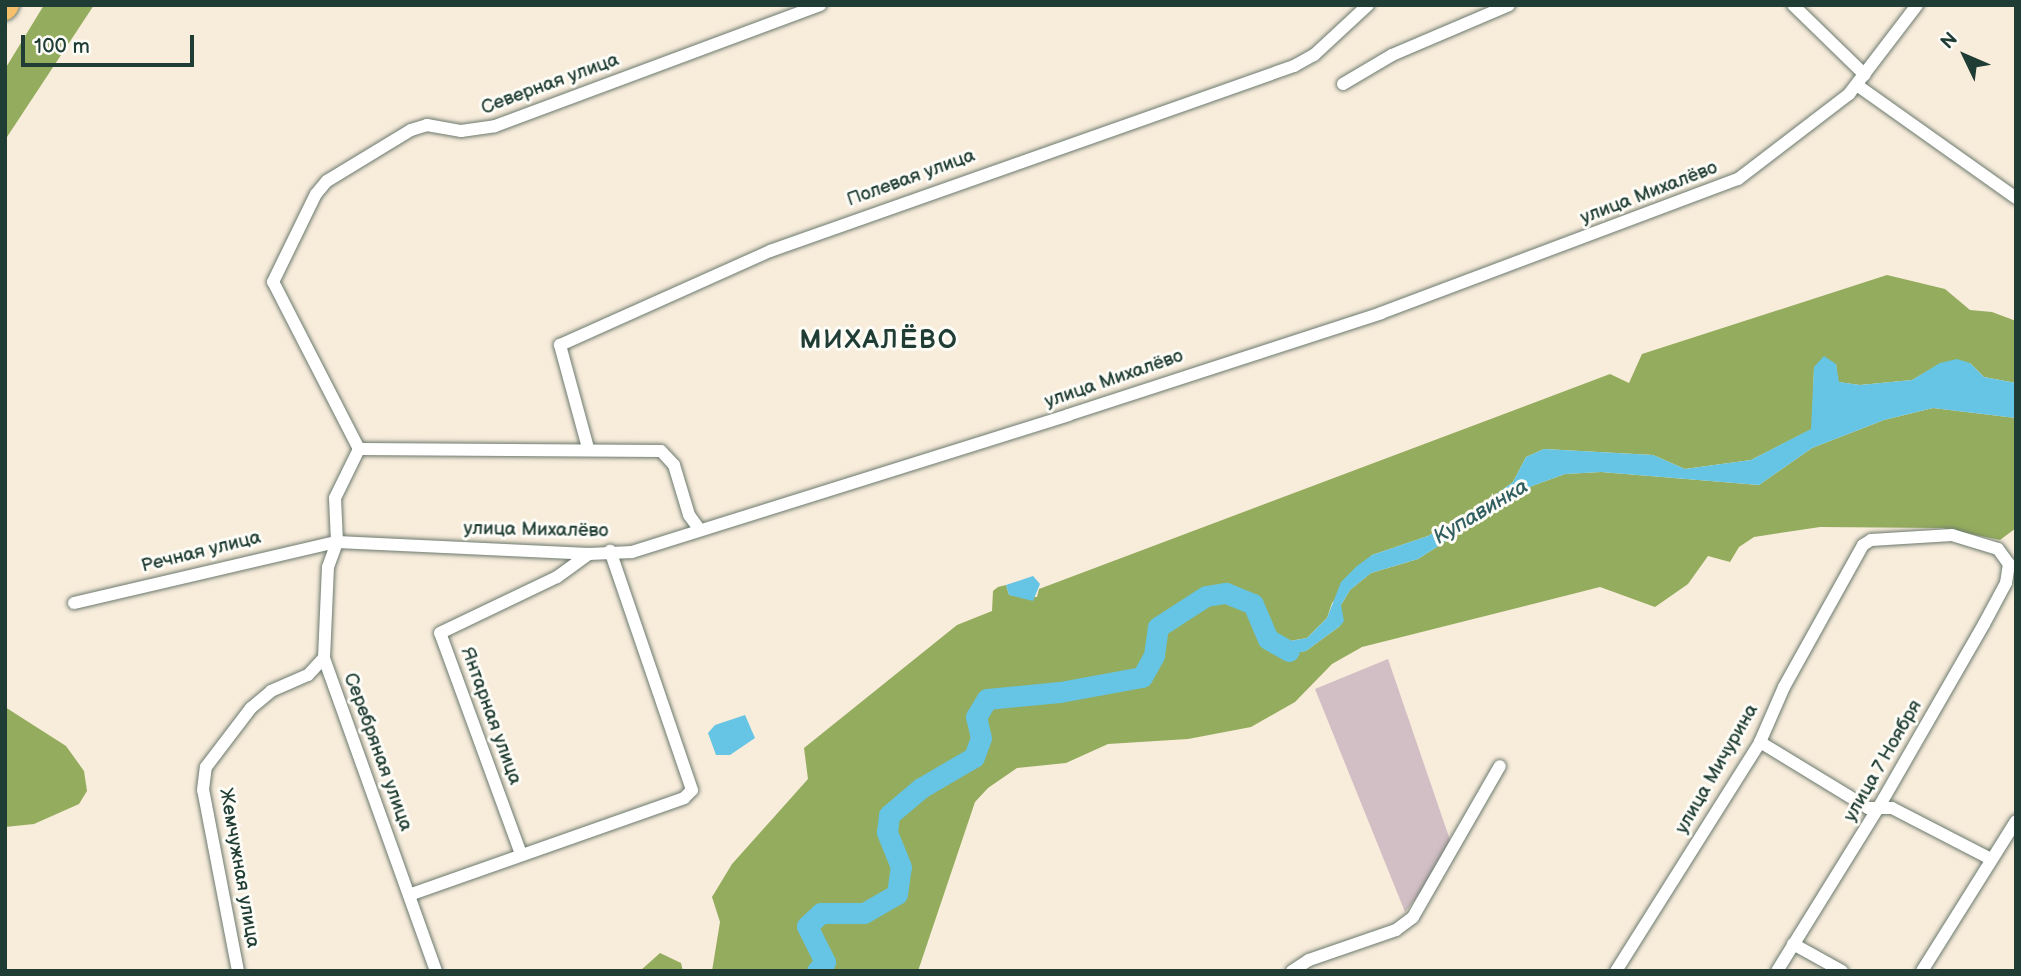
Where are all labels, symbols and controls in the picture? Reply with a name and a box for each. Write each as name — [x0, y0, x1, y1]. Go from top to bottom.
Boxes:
scale bar — [24, 21, 198, 65]
north arrow — [1930, 21, 2000, 91]
text: N — [1936, 28, 1963, 54]
text: 100 m — [34, 34, 90, 59]
street label: Северная улица — [478, 49, 622, 119]
street label: Полевая улица — [844, 144, 978, 212]
street label: улица Михалёво — [1577, 156, 1721, 230]
district label: МИХАЛЁВО — [800, 325, 958, 357]
street label: улица Михалёво — [1042, 345, 1186, 413]
water label: Купавинка — [1429, 474, 1533, 550]
street label: улица Михалёво — [463, 517, 609, 543]
street label: Речная улица — [139, 526, 263, 578]
street label: Янтарная улица — [456, 644, 526, 788]
street label: Серебряная улица — [339, 670, 417, 834]
street label: улица 7 Ноября — [1839, 695, 1927, 827]
street label: улица Мичурина — [1671, 700, 1763, 838]
street label: Жемчужная улица — [214, 786, 264, 950]

